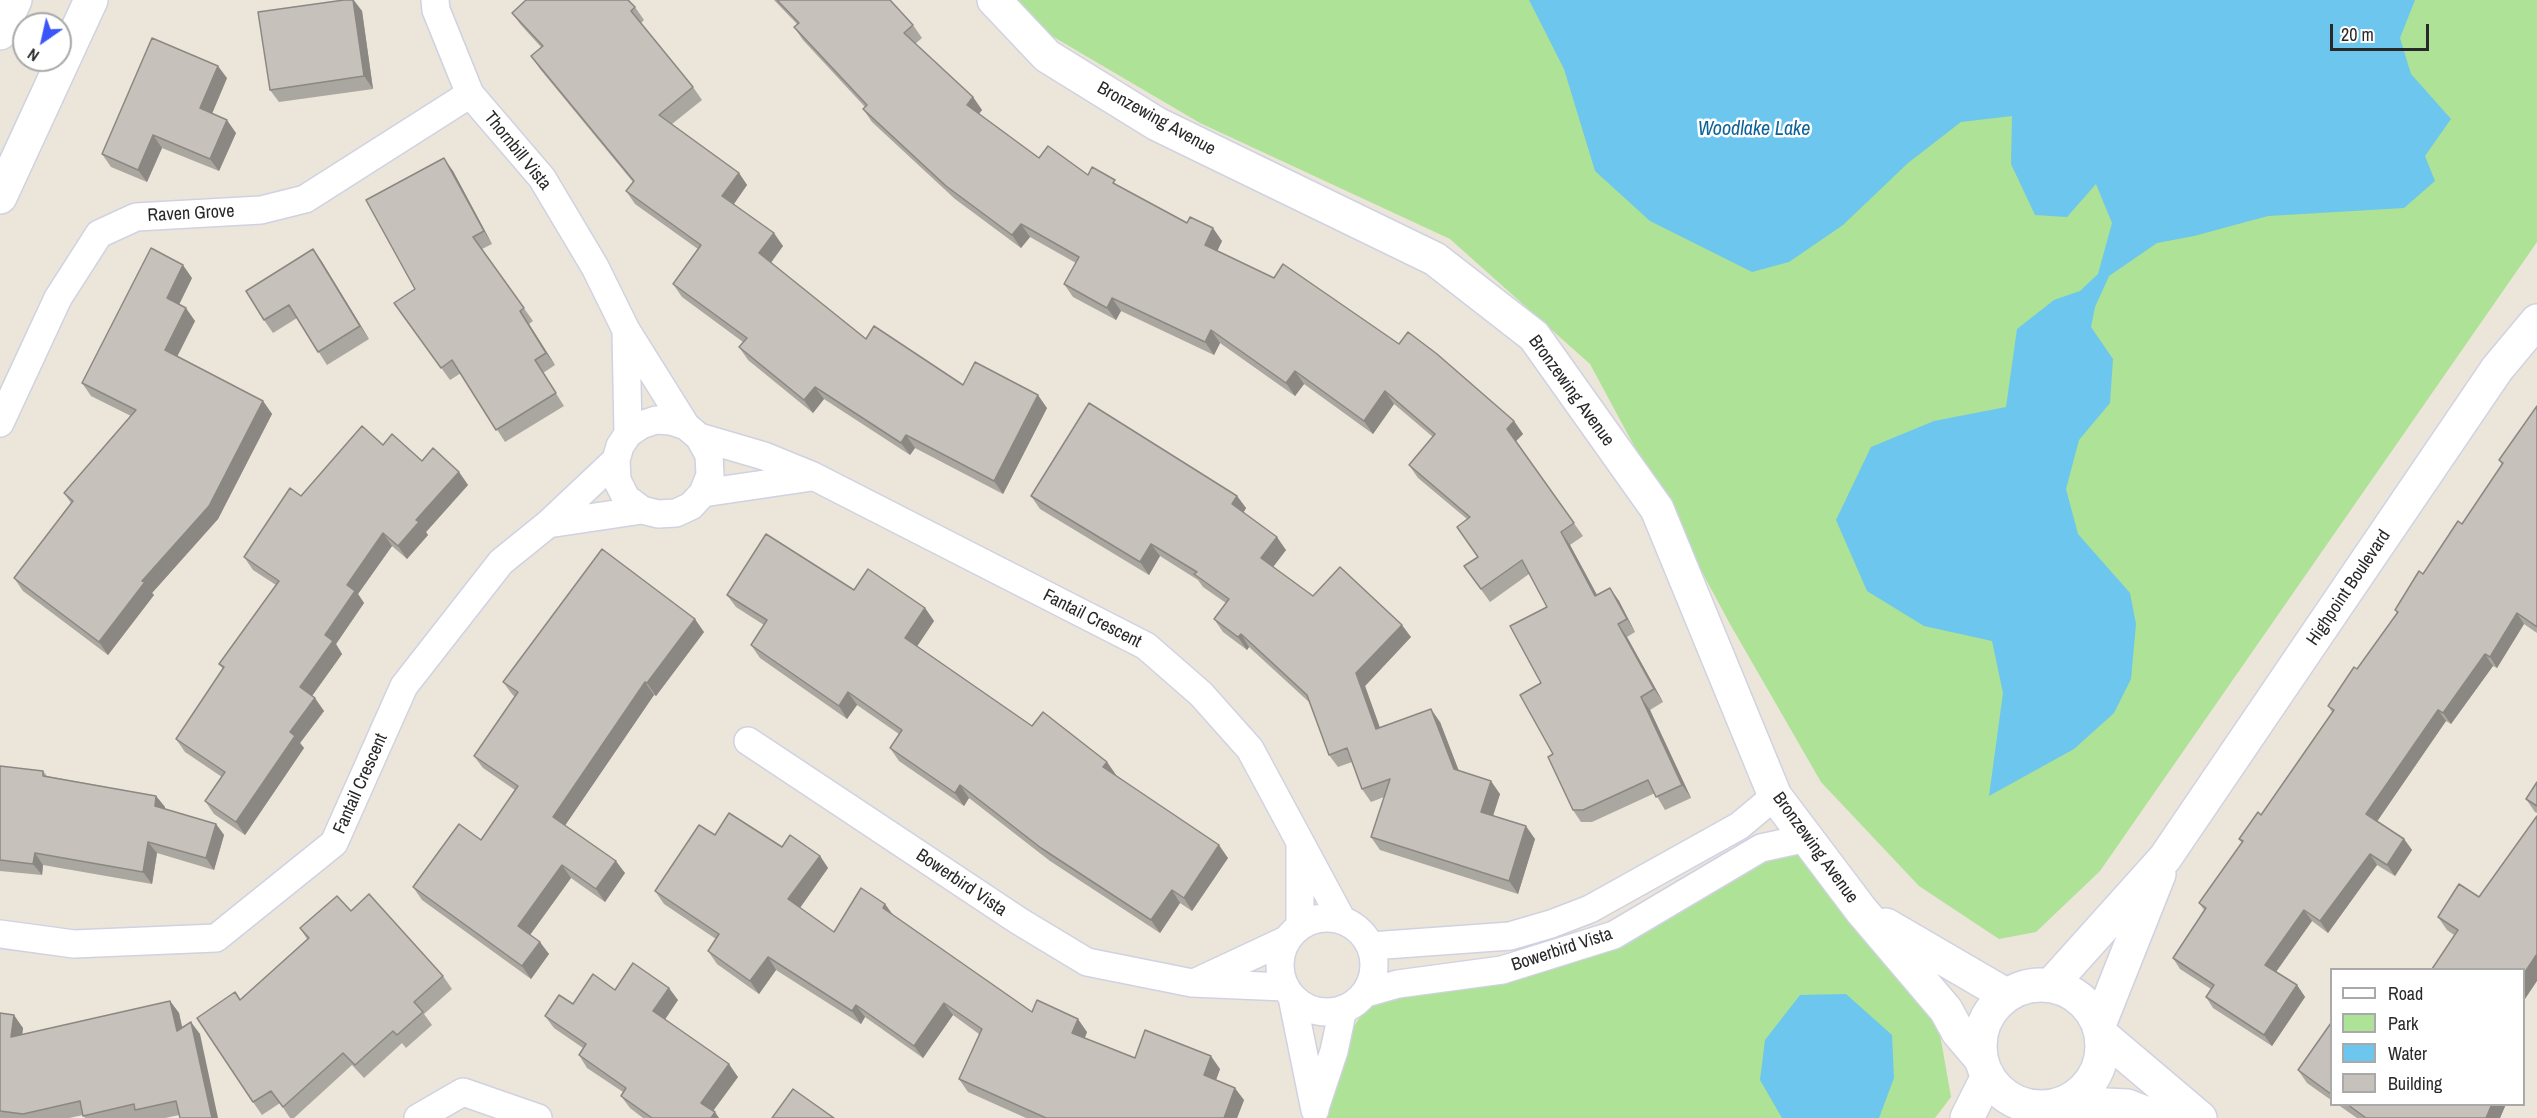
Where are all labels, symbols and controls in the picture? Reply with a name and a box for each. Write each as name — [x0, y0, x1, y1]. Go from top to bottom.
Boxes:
north arrow — [12, 12, 72, 72]
scale bar — [2333, 12, 2432, 50]
text: 20 m — [2341, 22, 2374, 47]
text: N — [23, 43, 43, 67]
street label: Bronzewing Avenue — [1093, 78, 1219, 160]
street label: Thornbill Vista — [479, 107, 555, 195]
water label: Woodlake Lake — [1698, 118, 1810, 142]
street label: Raven Grove — [147, 201, 235, 227]
street label: Bronzewing Avenue — [1524, 331, 1618, 451]
street label: Highpoint Boulevard — [2302, 526, 2396, 650]
street label: Fantail Crescent — [1039, 585, 1145, 653]
street label: Fantail Crescent — [329, 730, 393, 838]
street label: Bronzewing Avenue — [1768, 788, 1862, 908]
street label: Bowerbird Vista — [912, 845, 1010, 921]
street label: Bowerbird Vista — [1509, 924, 1615, 976]
legend — [2330, 968, 2525, 1106]
text: Road — [2388, 981, 2423, 1006]
text: Park — [2388, 1011, 2418, 1036]
text: Water — [2388, 1041, 2427, 1066]
text: Building — [2388, 1071, 2442, 1096]

